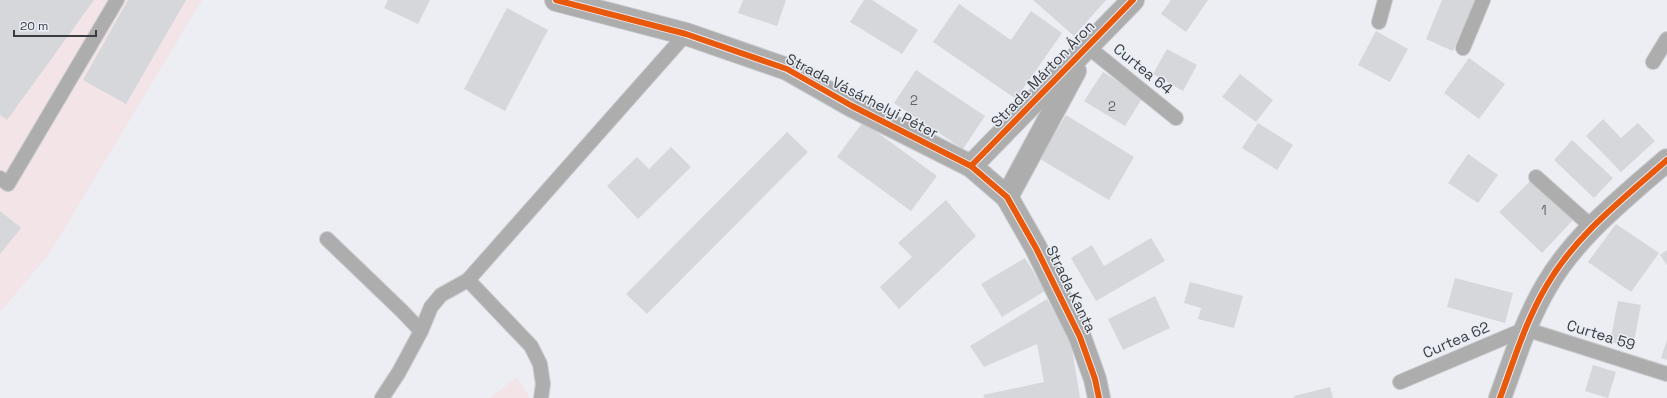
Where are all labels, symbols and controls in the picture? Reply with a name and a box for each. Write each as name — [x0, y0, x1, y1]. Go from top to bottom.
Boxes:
scale bar — [14, 12, 96, 38]
street label: Strada Márton Áron — [987, 16, 1099, 131]
text: 20 m — [20, 18, 48, 34]
street label: Curtea 64 — [1110, 39, 1177, 98]
street label: Strada Vásárhelyi Péter — [783, 49, 942, 142]
house number: 2 — [910, 92, 918, 109]
house number: 2 — [1108, 98, 1116, 115]
house number: 1 — [1541, 202, 1547, 219]
street label: Strada Kanta — [1042, 242, 1101, 336]
street label: Curtea 59 — [1565, 315, 1638, 354]
street label: Curtea 62 — [1420, 317, 1492, 362]

